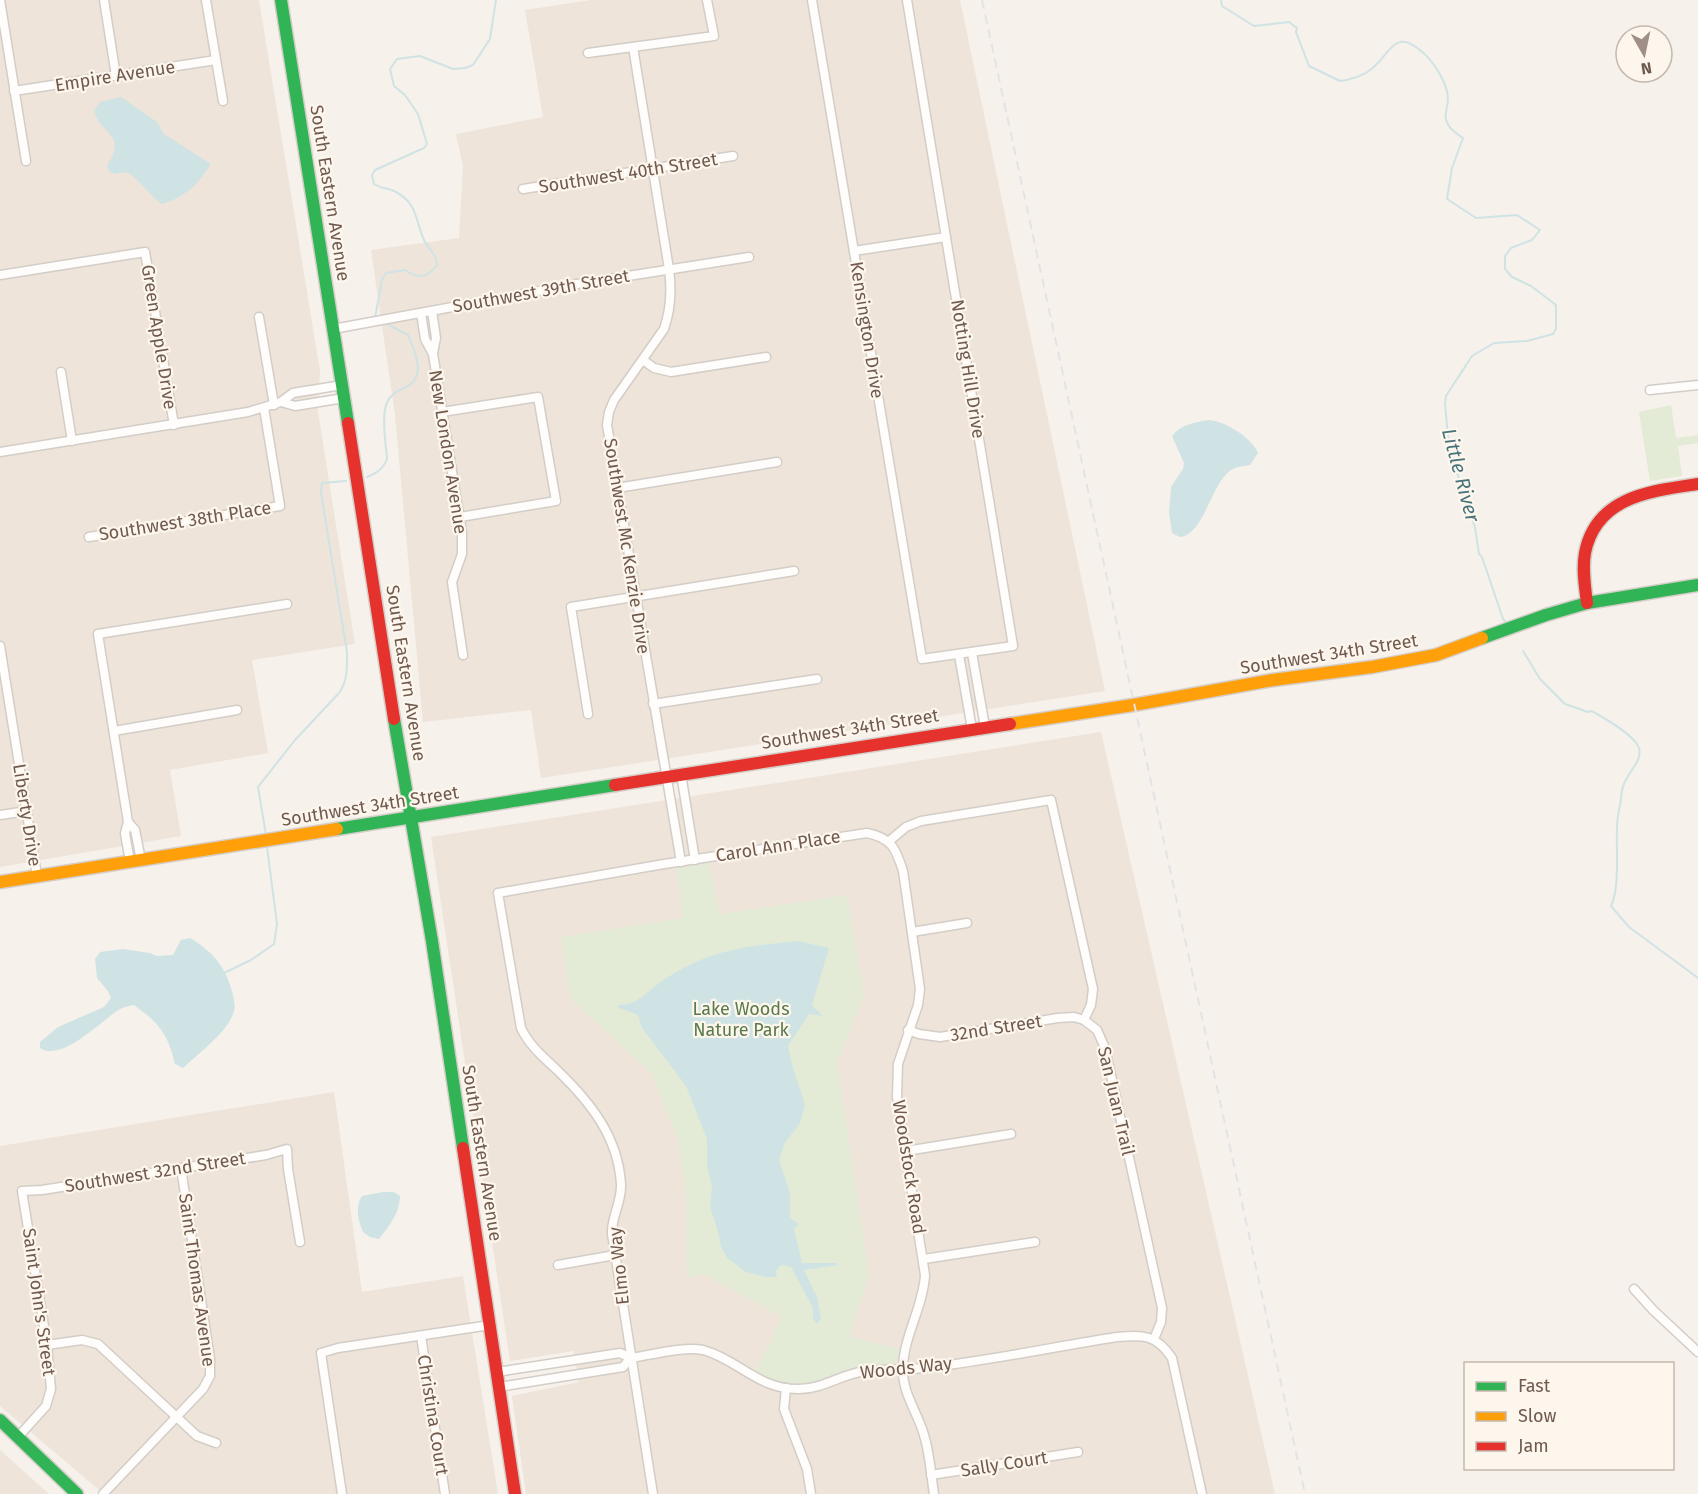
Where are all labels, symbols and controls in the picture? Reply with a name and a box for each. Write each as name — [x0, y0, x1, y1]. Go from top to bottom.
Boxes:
north arrow — [1614, 24, 1674, 84]
street label: Empire Avenue — [53, 56, 177, 96]
text: N — [1640, 58, 1653, 79]
street label: South Eastern Avenue — [305, 103, 355, 283]
street label: Southwest 40th Street — [537, 148, 719, 198]
street label: Kensington Drive — [845, 260, 889, 400]
street label: Green Apple Drive — [137, 263, 181, 411]
street label: Southwest 39th Street — [451, 265, 632, 317]
street label: Notting Hill Drive — [946, 298, 990, 440]
street label: New London Avenue — [424, 368, 472, 536]
water label: Little River — [1437, 426, 1485, 526]
street label: Southwest Mc Kenzie Drive — [599, 437, 655, 655]
street label: Southwest 38th Place — [97, 497, 273, 545]
street label: South Eastern Avenue — [381, 583, 431, 763]
street label: Southwest 34th Street — [1239, 629, 1420, 679]
street label: Southwest 34th Street — [760, 704, 941, 754]
street label: Liberty Drive — [8, 762, 46, 868]
street label: Southwest 34th Street — [280, 781, 461, 831]
street label: Carol Ann Place — [714, 825, 842, 867]
park label: Lake Woods Nature Park — [692, 998, 790, 1041]
street label: 32nd Street — [949, 1010, 1044, 1046]
street label: San Juan Trail — [1093, 1044, 1139, 1158]
street label: South Eastern Avenue — [457, 1063, 507, 1243]
street label: Woodstock Road — [888, 1098, 930, 1236]
street label: Southwest 32nd Street — [63, 1147, 248, 1197]
street label: Saint Thomas Avenue — [174, 1192, 220, 1368]
street label: Elmo Way — [604, 1226, 634, 1306]
street label: Saint John's Street — [18, 1227, 60, 1378]
street label: Woods Way — [859, 1352, 953, 1384]
street label: Christina Court — [413, 1353, 453, 1477]
legend — [1464, 1362, 1674, 1470]
text: Fast — [1518, 1375, 1551, 1397]
text: Slow — [1518, 1405, 1557, 1427]
text: Jam — [1518, 1435, 1549, 1457]
street label: Sally Court — [959, 1446, 1049, 1482]

